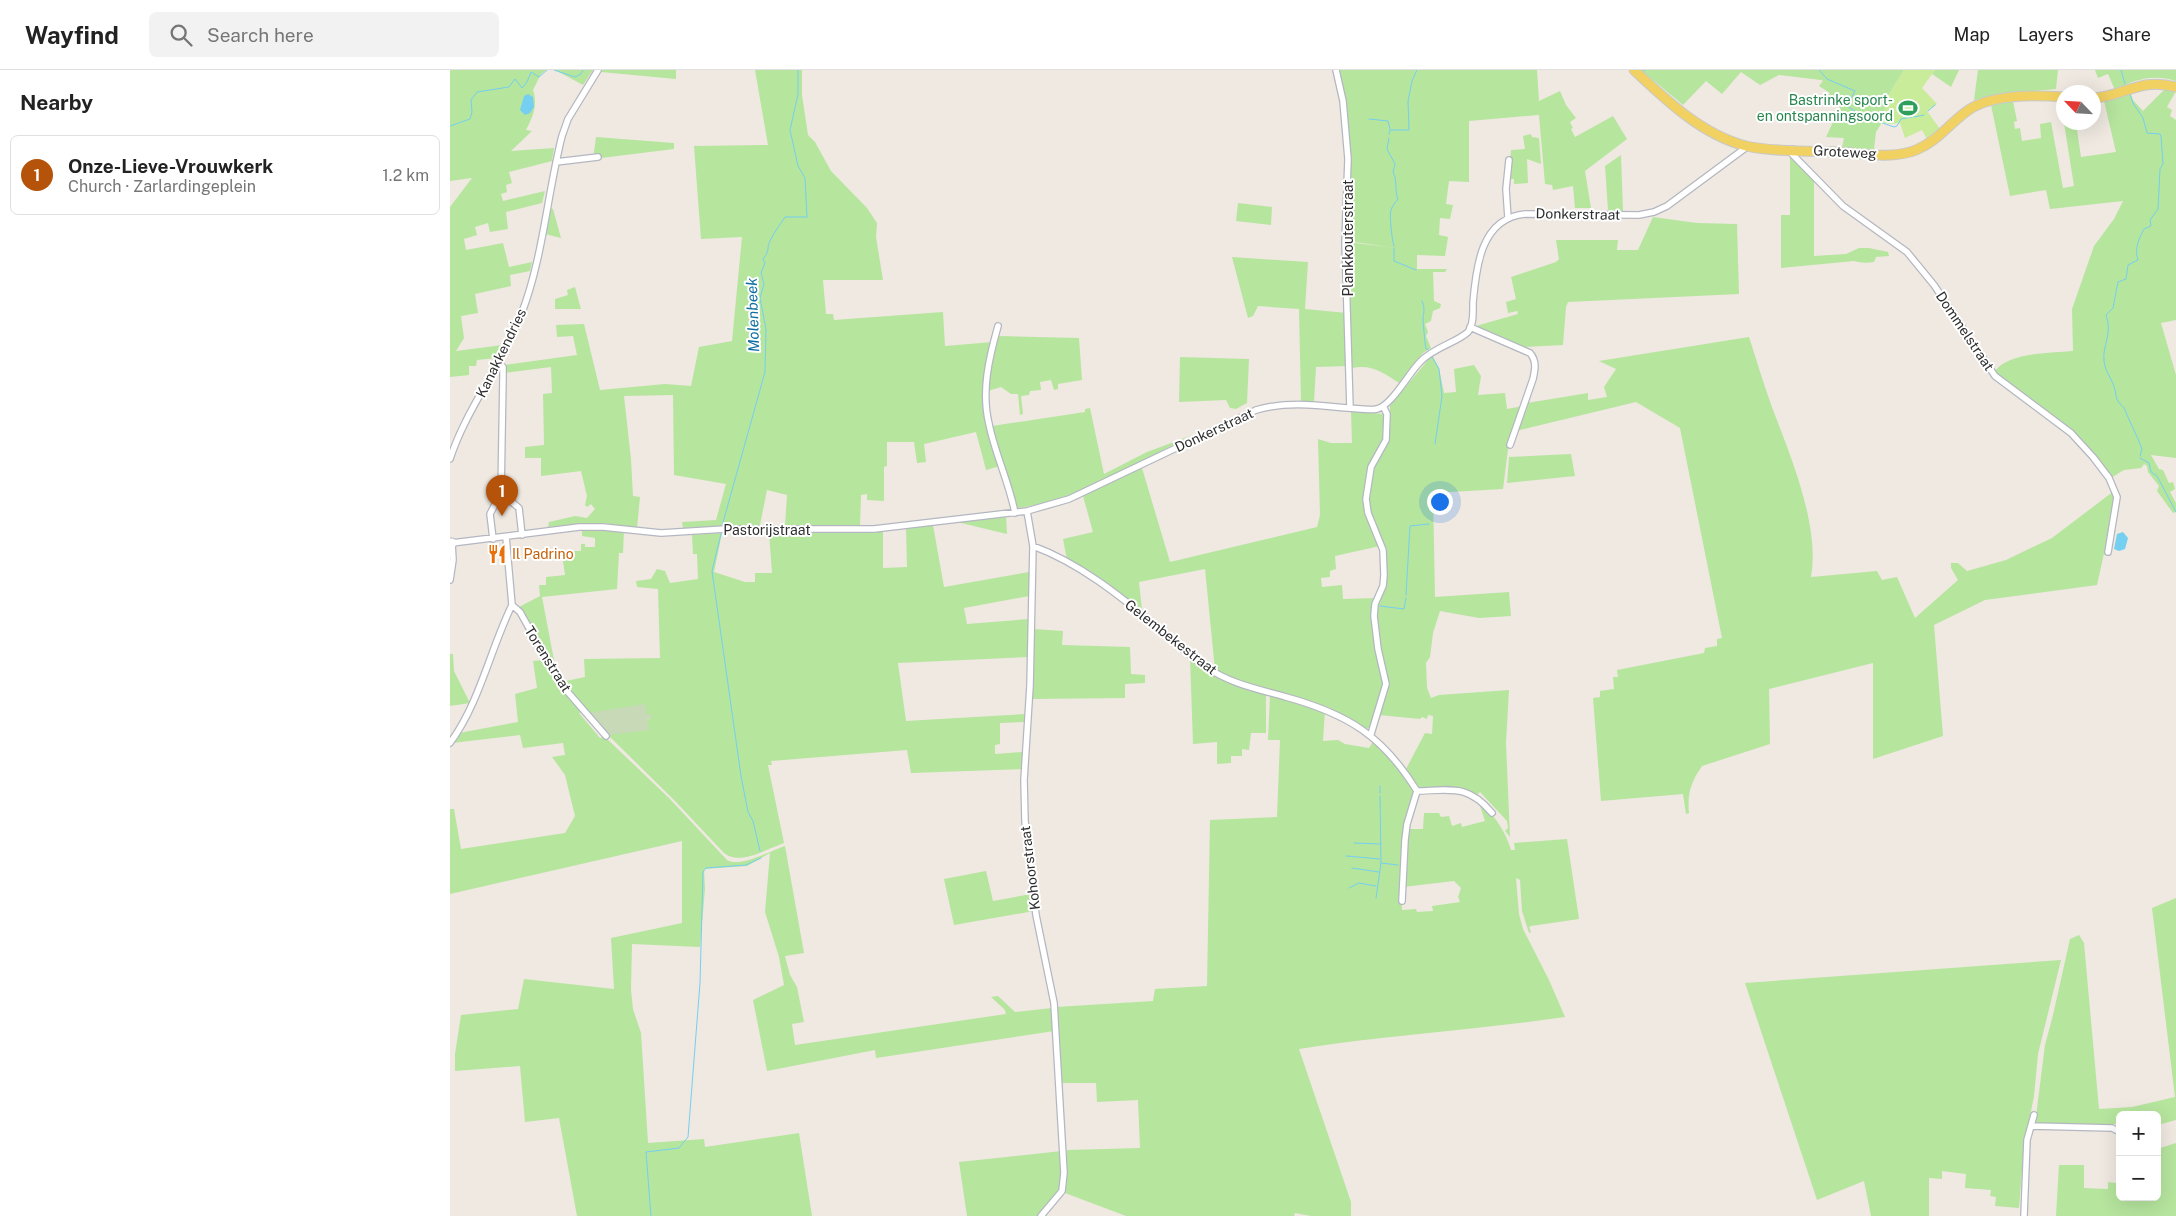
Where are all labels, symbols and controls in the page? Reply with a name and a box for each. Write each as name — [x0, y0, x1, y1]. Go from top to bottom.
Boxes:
search box — [149, 12, 499, 57]
text: Wayfind — [25, 21, 119, 49]
icon: search — [167, 21, 195, 49]
text: Search here — [207, 24, 314, 46]
text: Map — [1954, 24, 1990, 45]
text: Layers — [2018, 24, 2074, 45]
text: Share — [2102, 24, 2151, 45]
north arrow — [2056, 85, 2101, 130]
text: Nearby — [20, 90, 93, 115]
place label: Bastrinke sport- en ontspanningsoord — [1757, 92, 1893, 124]
sports icon: Bastrinke sport- en ontspanningsoord — [1897, 97, 1919, 119]
street label: Groteweg — [1813, 142, 1877, 162]
text: Onze-Lieve-Vrouwkerk — [68, 155, 273, 177]
text: 1 — [34, 166, 40, 185]
text: 1.2 km — [382, 166, 429, 185]
text: Church · Zarlardingeplein — [68, 177, 256, 196]
street label: Plankkouterstraat — [1340, 179, 1356, 297]
street label: Donkerstraat — [1535, 205, 1621, 223]
water label: Molenbeek — [743, 277, 762, 353]
street label: Dommelstraat — [1933, 288, 1997, 374]
street label: Kanakkendries — [473, 306, 529, 400]
street label: Donkerstraat — [1172, 405, 1256, 455]
pin: 1 — [486, 475, 518, 516]
your location — [1427, 489, 1453, 515]
street label: Pastorijstraat — [723, 522, 811, 538]
restaurant icon: Il Padrino — [486, 543, 508, 565]
place label: Il Padrino — [512, 546, 574, 562]
street label: Gelembekestraat — [1122, 596, 1220, 678]
street label: Torenstraat — [521, 623, 575, 695]
street label: Kohoorstraat — [1017, 825, 1043, 911]
map controls — [2116, 1111, 2161, 1201]
button: + — [2116, 1111, 2161, 1156]
button: − — [2116, 1156, 2161, 1201]

